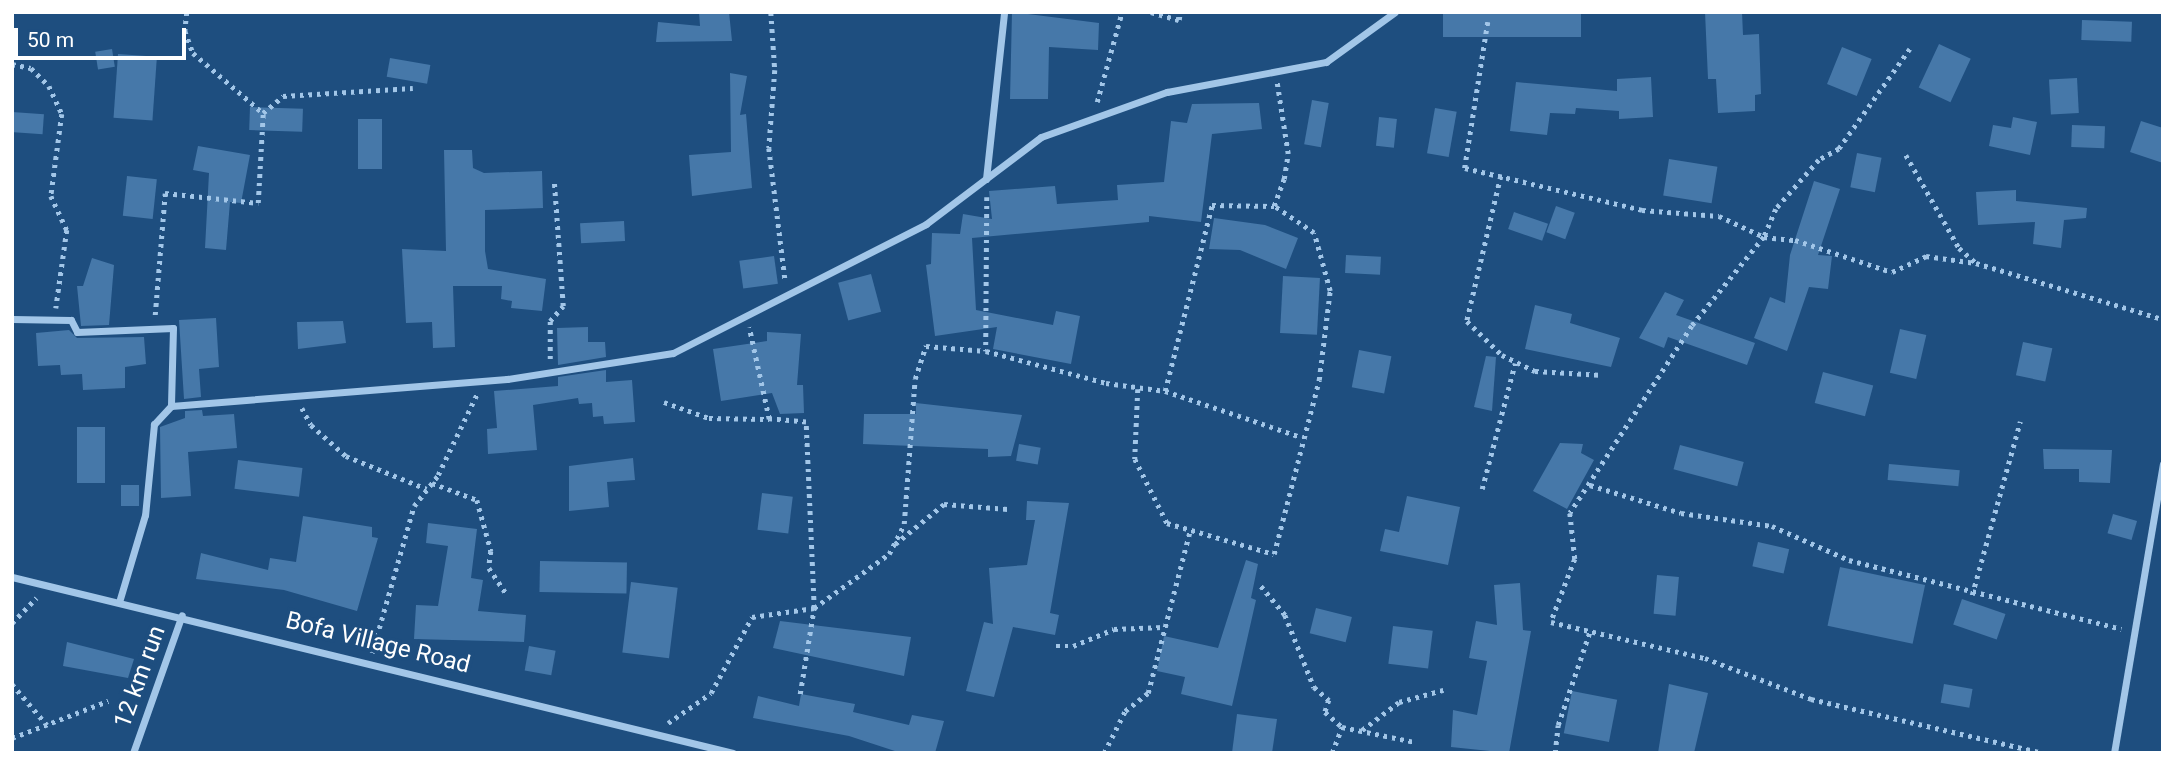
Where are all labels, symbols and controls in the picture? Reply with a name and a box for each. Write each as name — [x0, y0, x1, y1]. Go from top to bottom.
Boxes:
scale bar — [18, 14, 189, 58]
text: 50 m — [27, 28, 74, 52]
street label: Bofa Village Road — [283, 606, 473, 680]
street label: 12 km run — [108, 622, 172, 732]

